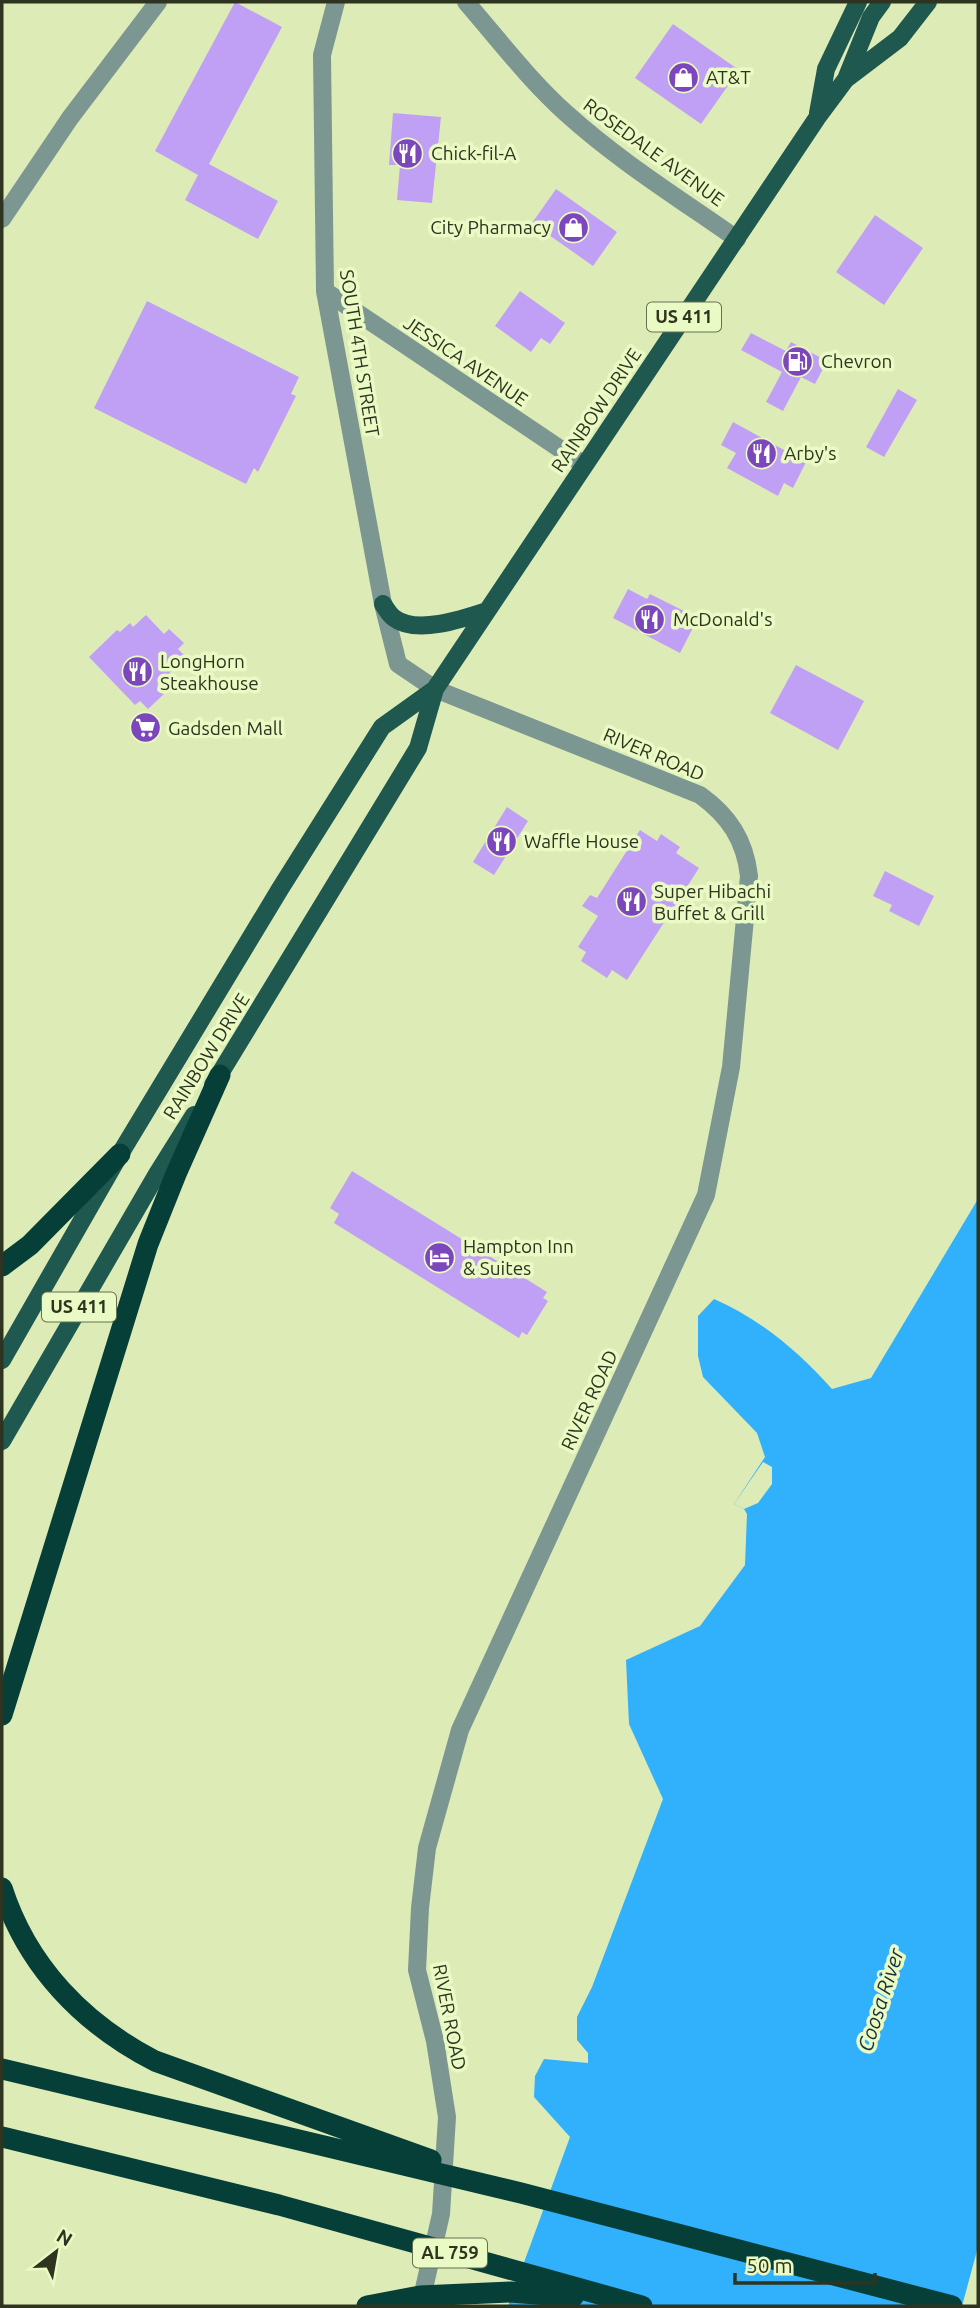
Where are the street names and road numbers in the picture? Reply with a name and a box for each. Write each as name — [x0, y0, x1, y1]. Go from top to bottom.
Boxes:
street label: ROSEDALE AVENUE — [579, 94, 729, 210]
street label: SOUTH 4TH STREET — [336, 268, 384, 439]
road number: US 411 — [647, 302, 721, 332]
street label: JESSICA AVENUE — [400, 311, 532, 411]
street label: RAINBOW DRIVE — [546, 344, 646, 476]
street label: RIVER ROAD — [600, 723, 708, 785]
street label: RAINBOW DRIVE — [158, 989, 254, 1123]
road number: US 411 — [42, 1292, 116, 1322]
street label: RIVER ROAD — [556, 1347, 622, 1453]
street label: RIVER ROAD — [429, 1962, 471, 2072]
road number: AL 759 — [413, 2238, 487, 2267]

